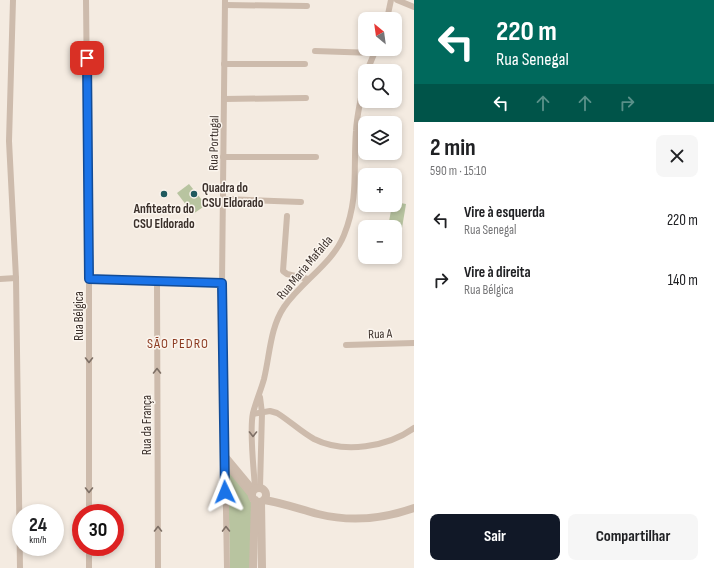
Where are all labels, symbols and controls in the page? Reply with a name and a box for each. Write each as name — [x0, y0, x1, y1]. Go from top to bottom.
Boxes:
north arrow — [358, 12, 402, 56]
map controls — [358, 12, 402, 264]
text: 220 m — [496, 15, 557, 48]
icon: left — [430, 16, 482, 68]
pin — [70, 41, 104, 75]
icon: arrive — [76, 47, 98, 69]
text: Rua Senegal — [496, 49, 569, 70]
button: search — [358, 64, 402, 108]
icon: left — [490, 92, 512, 114]
icon: ahead — [532, 92, 554, 114]
icon: ahead — [574, 92, 596, 114]
icon: right — [616, 92, 638, 114]
street label: Rua Portugal — [206, 115, 222, 171]
button: layers — [358, 116, 402, 160]
text: 2 min — [430, 133, 476, 162]
button: close — [656, 135, 698, 177]
text: 590 m · 15:10 — [430, 163, 486, 179]
button: + — [358, 168, 402, 212]
place label: Quadra do CSU Eldorado — [202, 180, 264, 211]
marker: Anfiteatro do CSU Eldorado — [159, 189, 169, 199]
marker: Quadra do CSU Eldorado — [189, 189, 199, 199]
place label: Anfiteatro do CSU Eldorado — [133, 201, 195, 232]
text: Vire à esquerda — [464, 203, 545, 222]
icon: left — [430, 209, 452, 231]
text: 220 m — [667, 211, 698, 230]
button: − — [358, 220, 402, 264]
text: Rua Senegal — [464, 222, 517, 238]
street label: Rua Maria Mafalda — [273, 232, 336, 303]
text: Vire à direita — [464, 263, 531, 282]
icon: right — [430, 269, 452, 291]
text: 140 m — [668, 271, 698, 290]
text: Rua Bélgica — [464, 282, 514, 298]
street label: Rua Bélgica — [71, 291, 87, 341]
street label: Rua A — [368, 326, 393, 342]
district label: SÃO PEDRO — [147, 335, 209, 352]
one-way arrow — [85, 357, 93, 363]
one-way arrow — [153, 368, 161, 374]
street label: Rua da França — [139, 395, 155, 455]
one-way arrow — [249, 431, 257, 437]
position arrow — [204, 471, 246, 513]
one-way arrow — [85, 487, 93, 493]
speed limit sign: 30 — [72, 504, 124, 556]
text: 24 — [29, 513, 47, 537]
button: Sair — [430, 514, 560, 560]
button: Compartilhar — [568, 514, 698, 560]
one-way arrow — [154, 526, 162, 532]
one-way arrow — [222, 526, 230, 532]
text: km/h — [29, 534, 47, 546]

